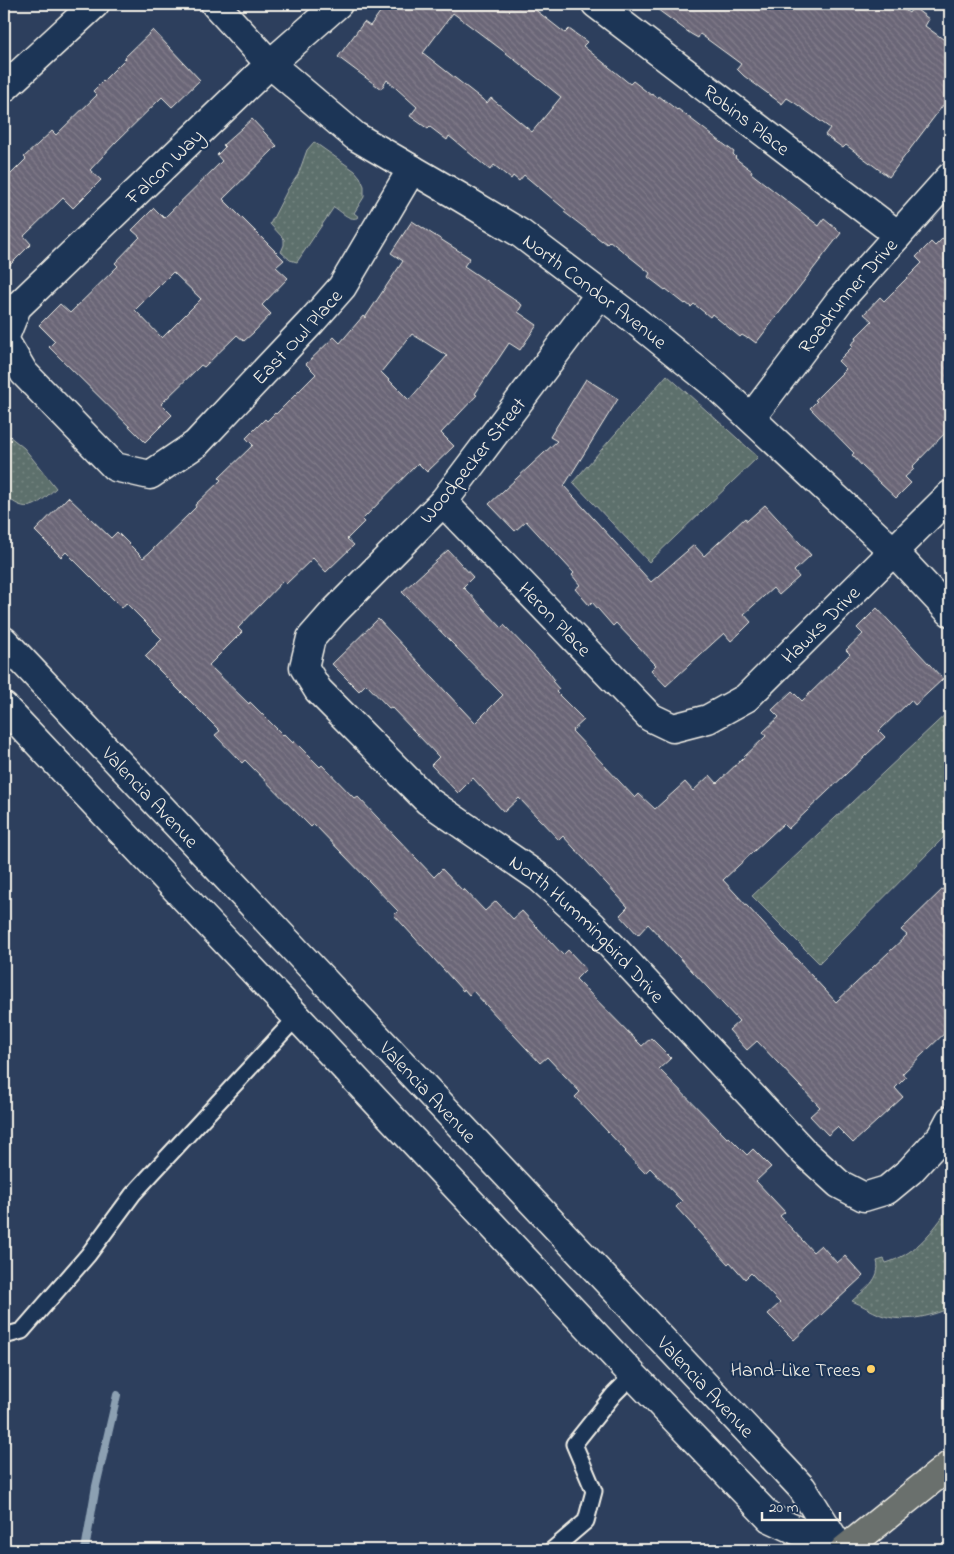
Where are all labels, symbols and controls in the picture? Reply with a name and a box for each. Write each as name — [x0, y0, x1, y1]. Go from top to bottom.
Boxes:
street label: Robins Place — [696, 79, 795, 164]
street label: Falcon Way — [119, 123, 211, 213]
street label: North Condor Avenue — [515, 228, 672, 357]
street label: Roadrunner Drive — [792, 233, 906, 361]
street label: East Owl Place — [247, 284, 351, 393]
street label: Woodpecker Street — [414, 392, 534, 531]
street label: Heron Place — [510, 576, 597, 665]
street label: Hawks Drive — [776, 580, 868, 672]
street label: Valencia Avenue — [93, 740, 204, 856]
street label: North Hummingbird Drive — [502, 849, 670, 1011]
street label: Valencia Avenue — [371, 1035, 482, 1151]
street label: Valencia Avenue — [648, 1330, 760, 1446]
place label: Hand-Like Trees — [731, 1357, 861, 1386]
marker: Hand-Like Trees — [865, 1363, 877, 1375]
scale bar — [762, 1489, 839, 1521]
text: 20 m — [769, 1497, 799, 1519]

